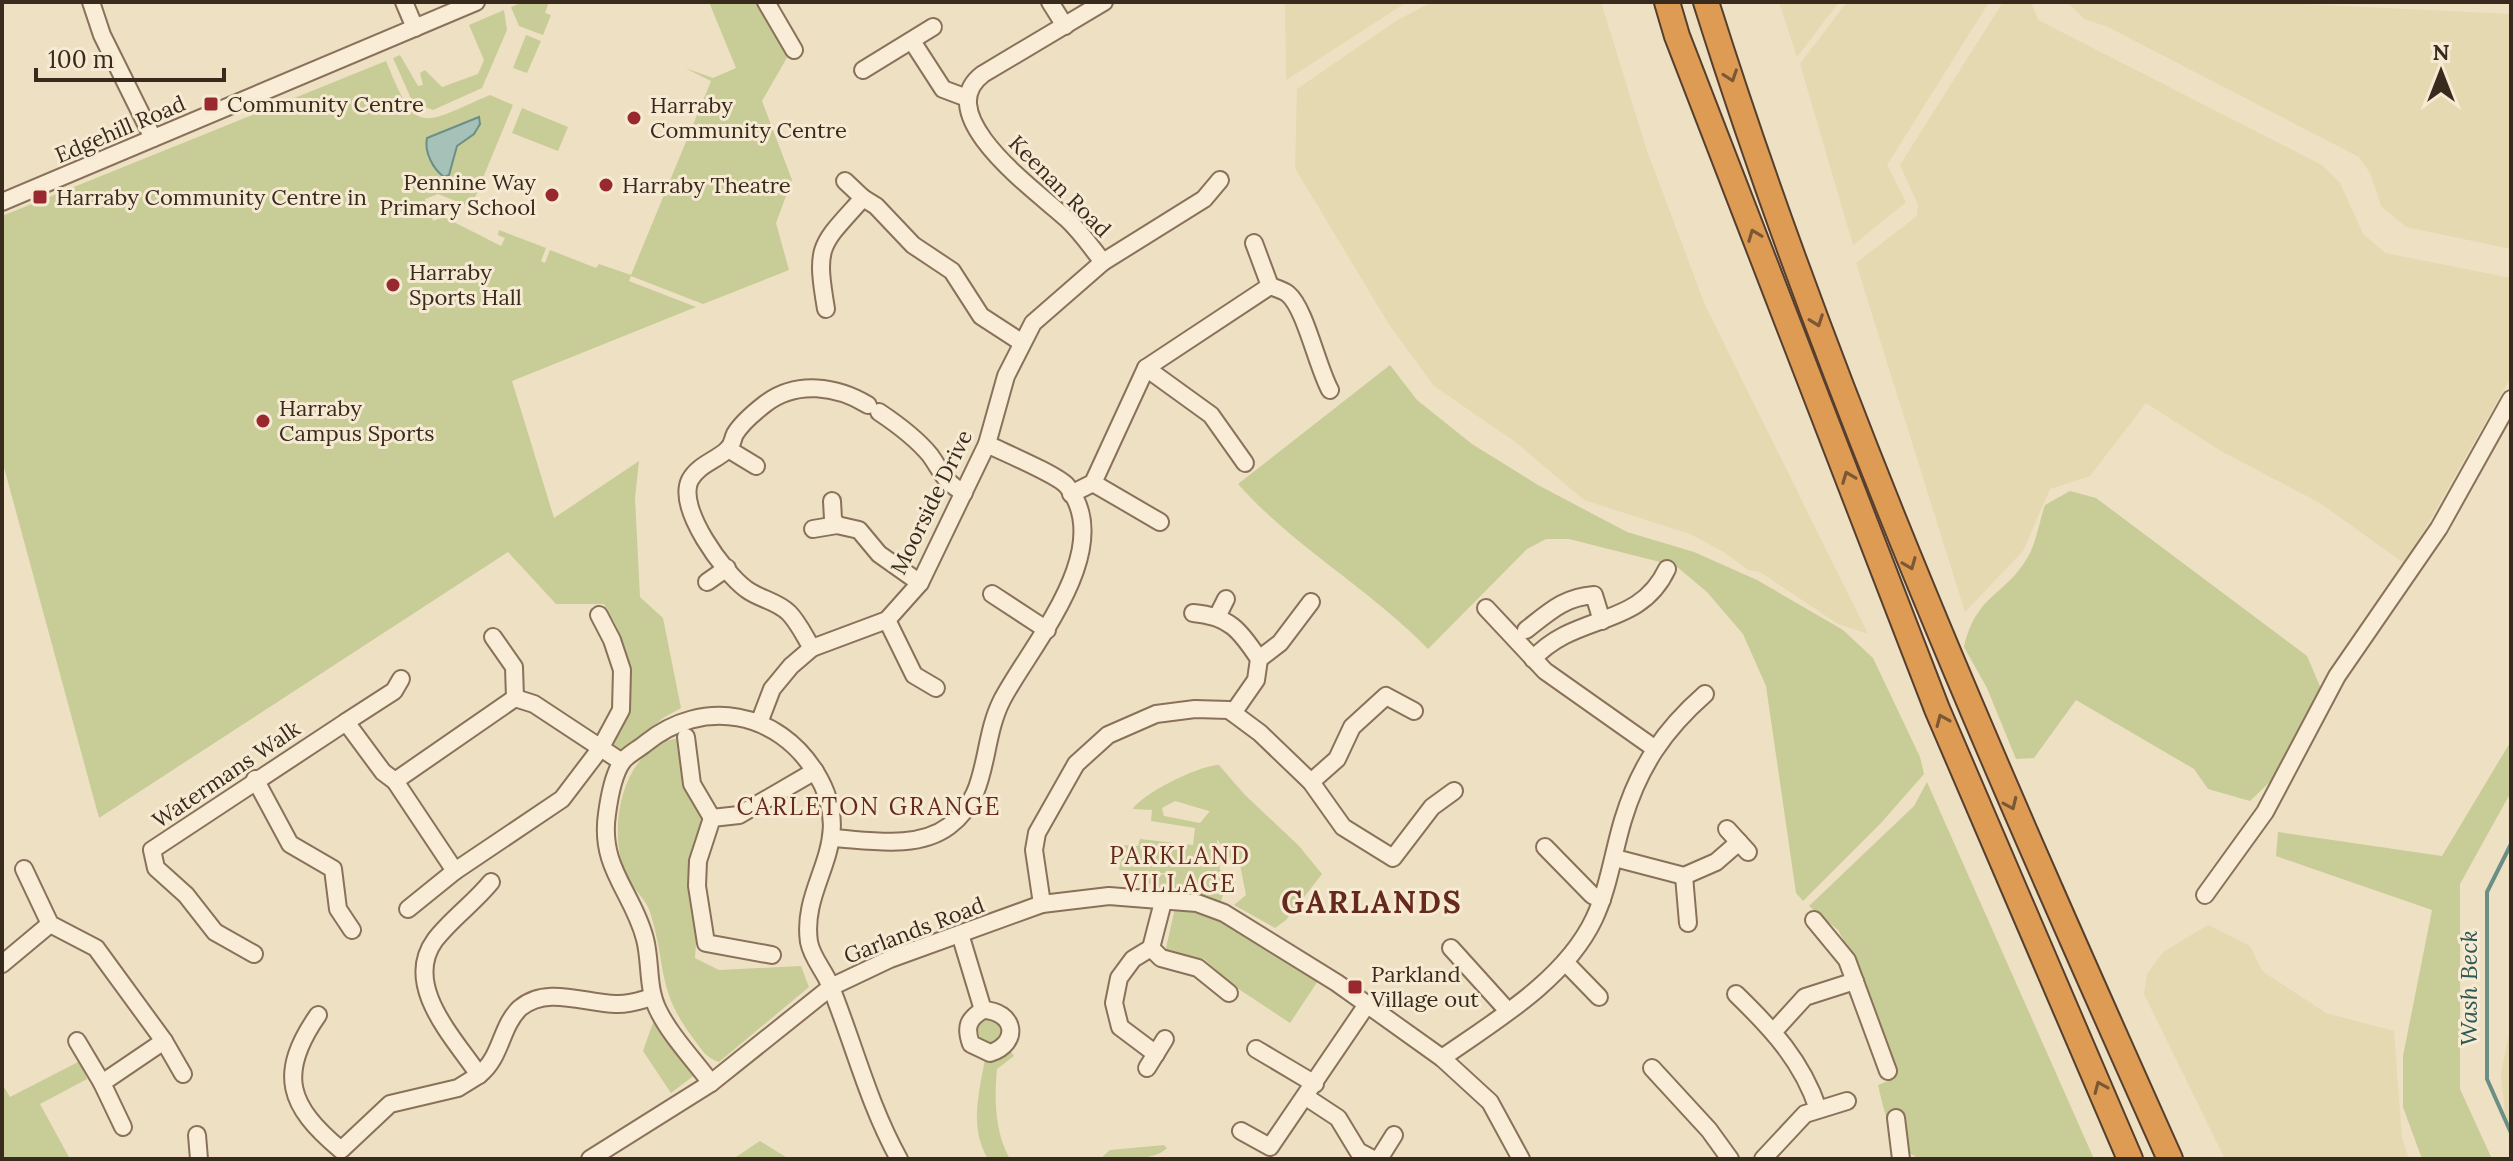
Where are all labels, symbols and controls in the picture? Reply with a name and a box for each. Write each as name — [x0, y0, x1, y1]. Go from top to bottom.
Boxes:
scale bar — [36, 32, 224, 82]
north arrow — [2401, 32, 2481, 112]
text: N — [2432, 38, 2450, 66]
text: 100 m — [48, 44, 114, 75]
one-way arrow — [1721, 68, 1737, 82]
street label: Edgehill Road — [51, 89, 189, 169]
place label: Community Centre — [227, 90, 424, 118]
place label: Harraby Community Centre — [650, 91, 847, 144]
marker: Community Centre — [202, 95, 220, 113]
marker: Harraby Community Centre — [625, 109, 643, 127]
street label: Keenan Road — [1003, 129, 1117, 243]
place label: Pennine Way Primary School — [380, 168, 536, 221]
place label: Harraby Theatre — [622, 171, 791, 199]
marker: Harraby Theatre — [597, 176, 615, 194]
place label: Harraby Community Centre in — [56, 183, 367, 211]
marker: Pennine Way Primary School — [543, 186, 561, 204]
marker: Harraby Community Centre in — [31, 188, 49, 206]
one-way arrow — [1747, 229, 1764, 243]
place label: Harraby Sports Hall — [409, 258, 522, 311]
marker: Harraby Sports Hall — [384, 276, 402, 294]
one-way arrow — [1807, 313, 1824, 327]
place label: Harraby Campus Sports — [279, 394, 434, 447]
marker: Harraby Campus Sports — [254, 412, 272, 430]
street label: Moorside Drive — [884, 425, 978, 579]
one-way arrow — [1841, 471, 1858, 485]
one-way arrow — [1901, 556, 1917, 570]
street label: Watermans Walk — [147, 714, 306, 834]
one-way arrow — [1935, 714, 1951, 728]
district label: CARLETON GRANGE — [736, 791, 1002, 822]
one-way arrow — [2001, 795, 2017, 810]
district label: PARKLAND VILLAGE — [1109, 840, 1251, 899]
district label: GARLANDS — [1281, 883, 1463, 921]
street label: Garlands Road — [840, 890, 988, 970]
water label: Wash Beck — [2453, 930, 2484, 1046]
place label: Parkland Village out — [1370, 960, 1479, 1013]
marker: Parkland Village out — [1346, 978, 1364, 996]
one-way arrow — [2093, 1081, 2109, 1095]

